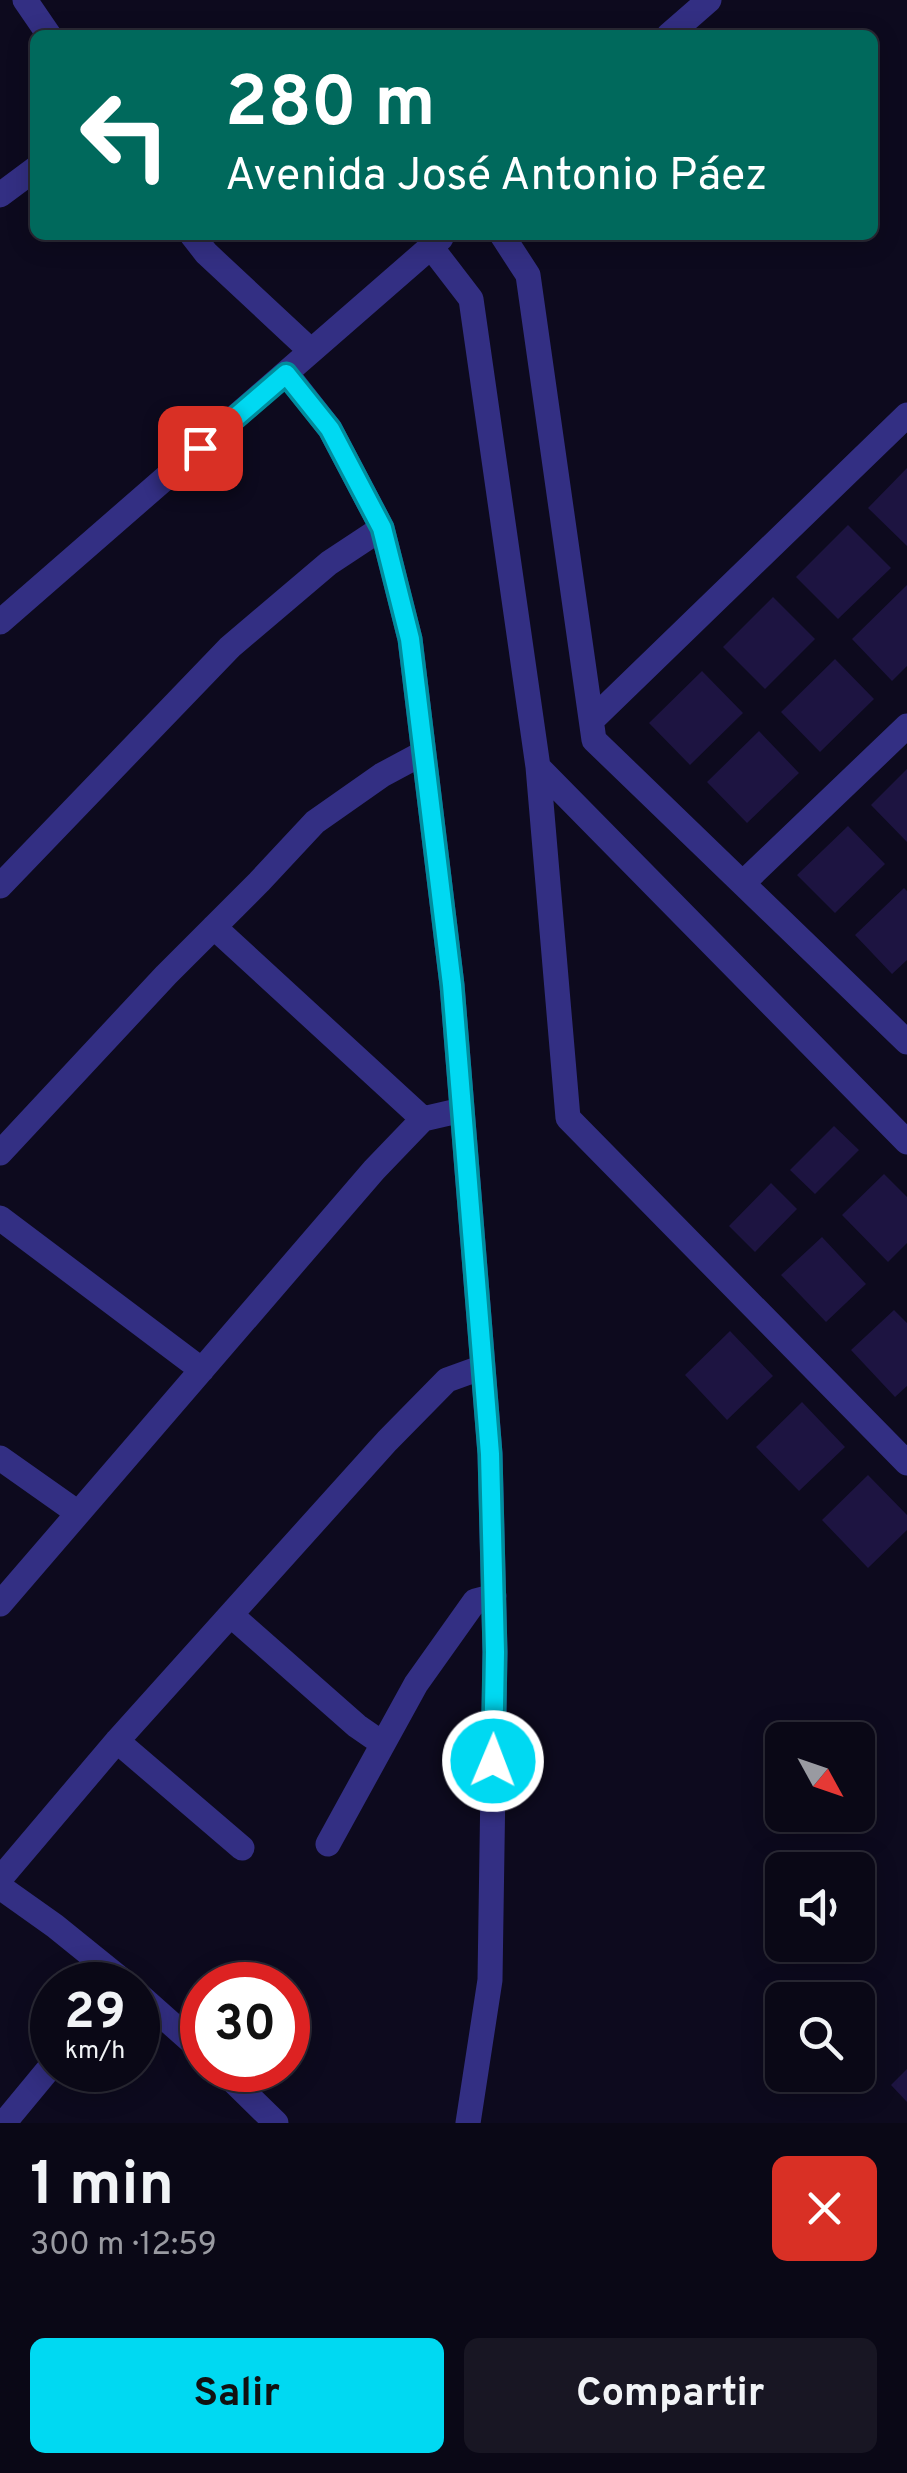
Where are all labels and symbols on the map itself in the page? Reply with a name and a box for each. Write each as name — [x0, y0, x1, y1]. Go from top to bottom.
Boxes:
pin — [158, 406, 243, 491]
position arrow — [441, 1709, 545, 1813]
north arrow — [765, 1722, 875, 1832]
speed limit sign: 30 — [180, 1962, 310, 2092]

